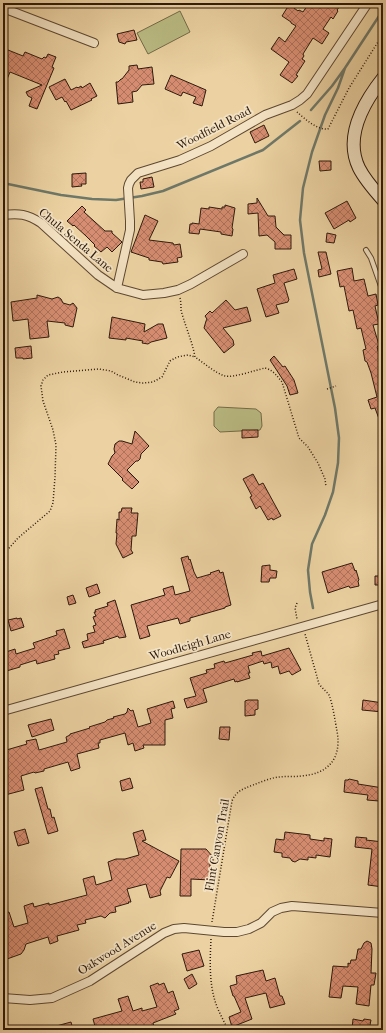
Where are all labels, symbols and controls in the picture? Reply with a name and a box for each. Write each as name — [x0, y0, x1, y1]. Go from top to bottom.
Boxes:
street label: Woodfield Road — [174, 103, 254, 153]
street label: Chula Senda Lane — [36, 205, 116, 275]
street label: Woodleigh Lane — [147, 627, 232, 664]
street label: Flint Canyon Trail — [202, 797, 232, 892]
street label: Oakwood Avenue — [75, 918, 159, 978]

